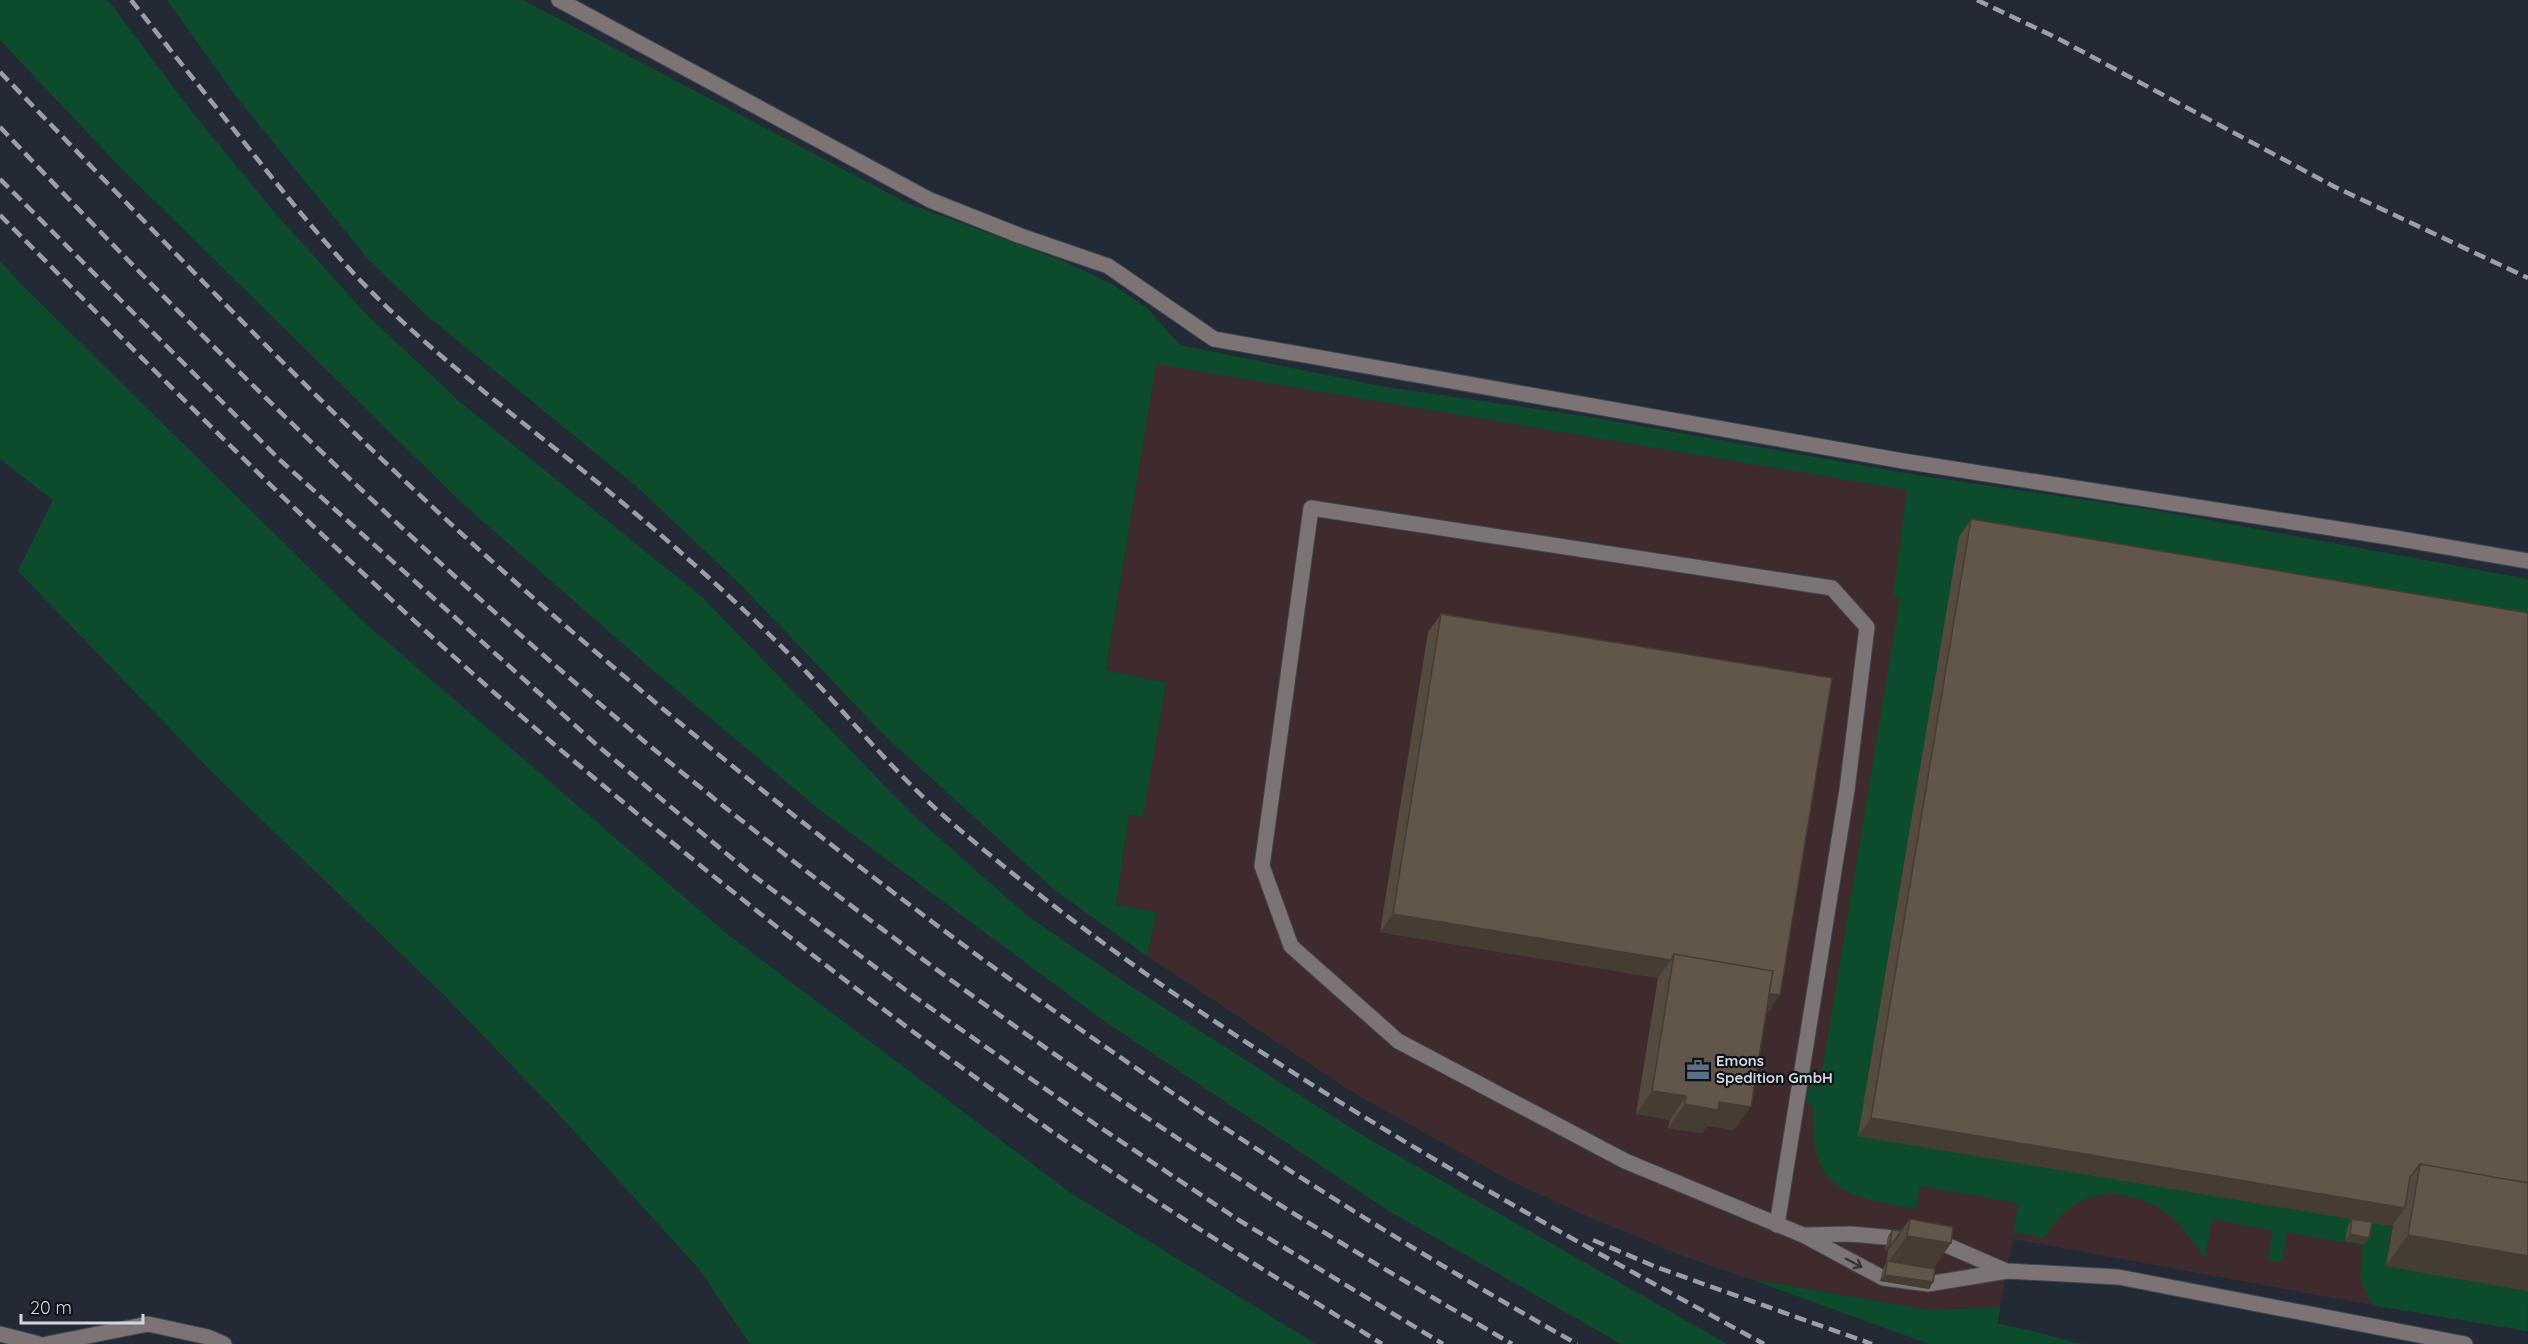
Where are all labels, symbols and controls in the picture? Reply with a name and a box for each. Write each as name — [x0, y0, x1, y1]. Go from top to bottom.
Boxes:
place label: Emons Spedition GmbH — [1716, 1051, 1833, 1087]
office icon: Emons Spedition GmbH — [1685, 1057, 1711, 1083]
one-way arrow — [1845, 1257, 1862, 1269]
scale bar — [21, 1287, 142, 1325]
text: 20 m — [30, 1296, 72, 1319]

